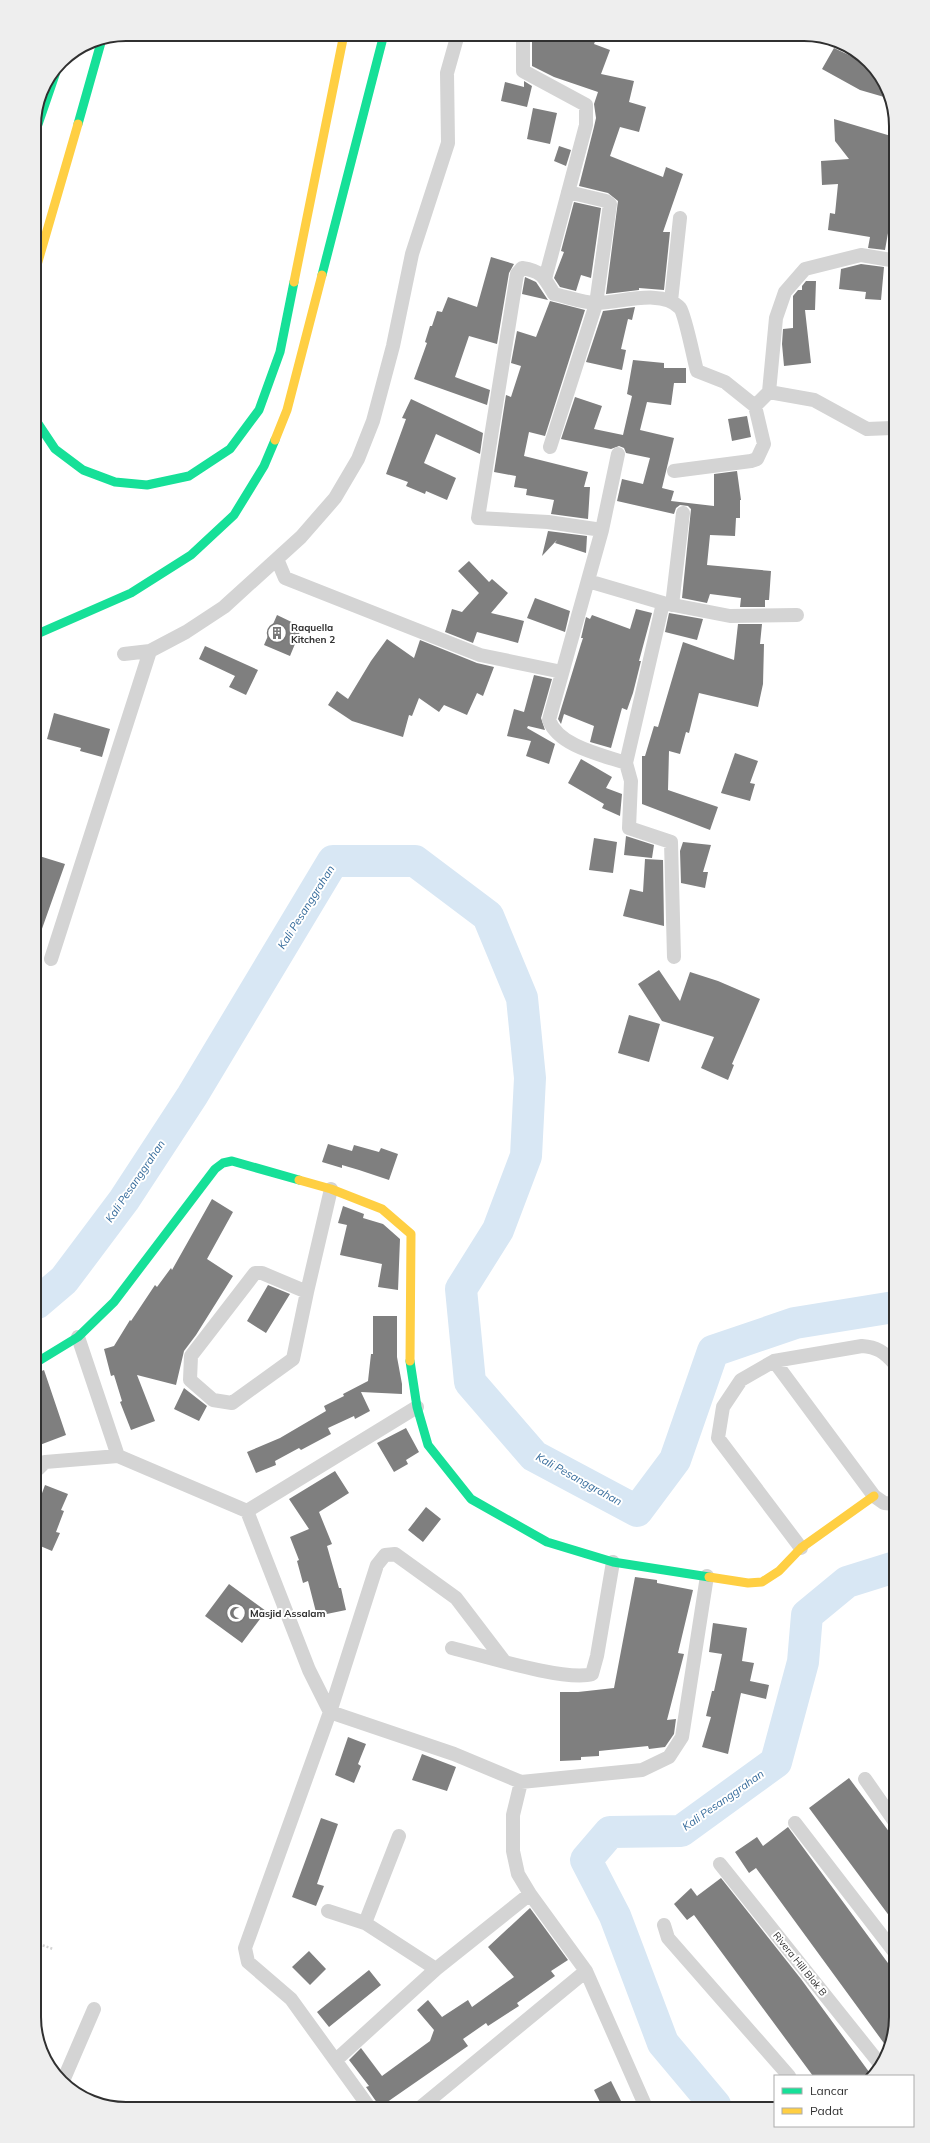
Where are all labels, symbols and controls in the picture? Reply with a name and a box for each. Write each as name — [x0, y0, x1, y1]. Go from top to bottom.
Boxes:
place label: Raquella Kitchen 2 — [291, 621, 335, 646]
building icon: Raquella Kitchen 2 — [266, 622, 288, 644]
water label: Kali Pesanggrahan — [275, 862, 337, 952]
water label: Kali Pesanggrahan — [102, 1137, 168, 1225]
water label: Kali Pesanggrahan — [533, 1450, 625, 1508]
mosque icon: Masjid Assalam — [225, 1602, 247, 1624]
place label: Masjid Assalam — [250, 1607, 326, 1620]
water label: Kali Pesanggrahan — [680, 1767, 766, 1833]
street label: Rivera Hill Blok B — [770, 1929, 830, 1999]
legend — [774, 2075, 914, 2127]
text: Lancar — [810, 2083, 849, 2098]
text: Padat — [810, 2103, 843, 2118]

